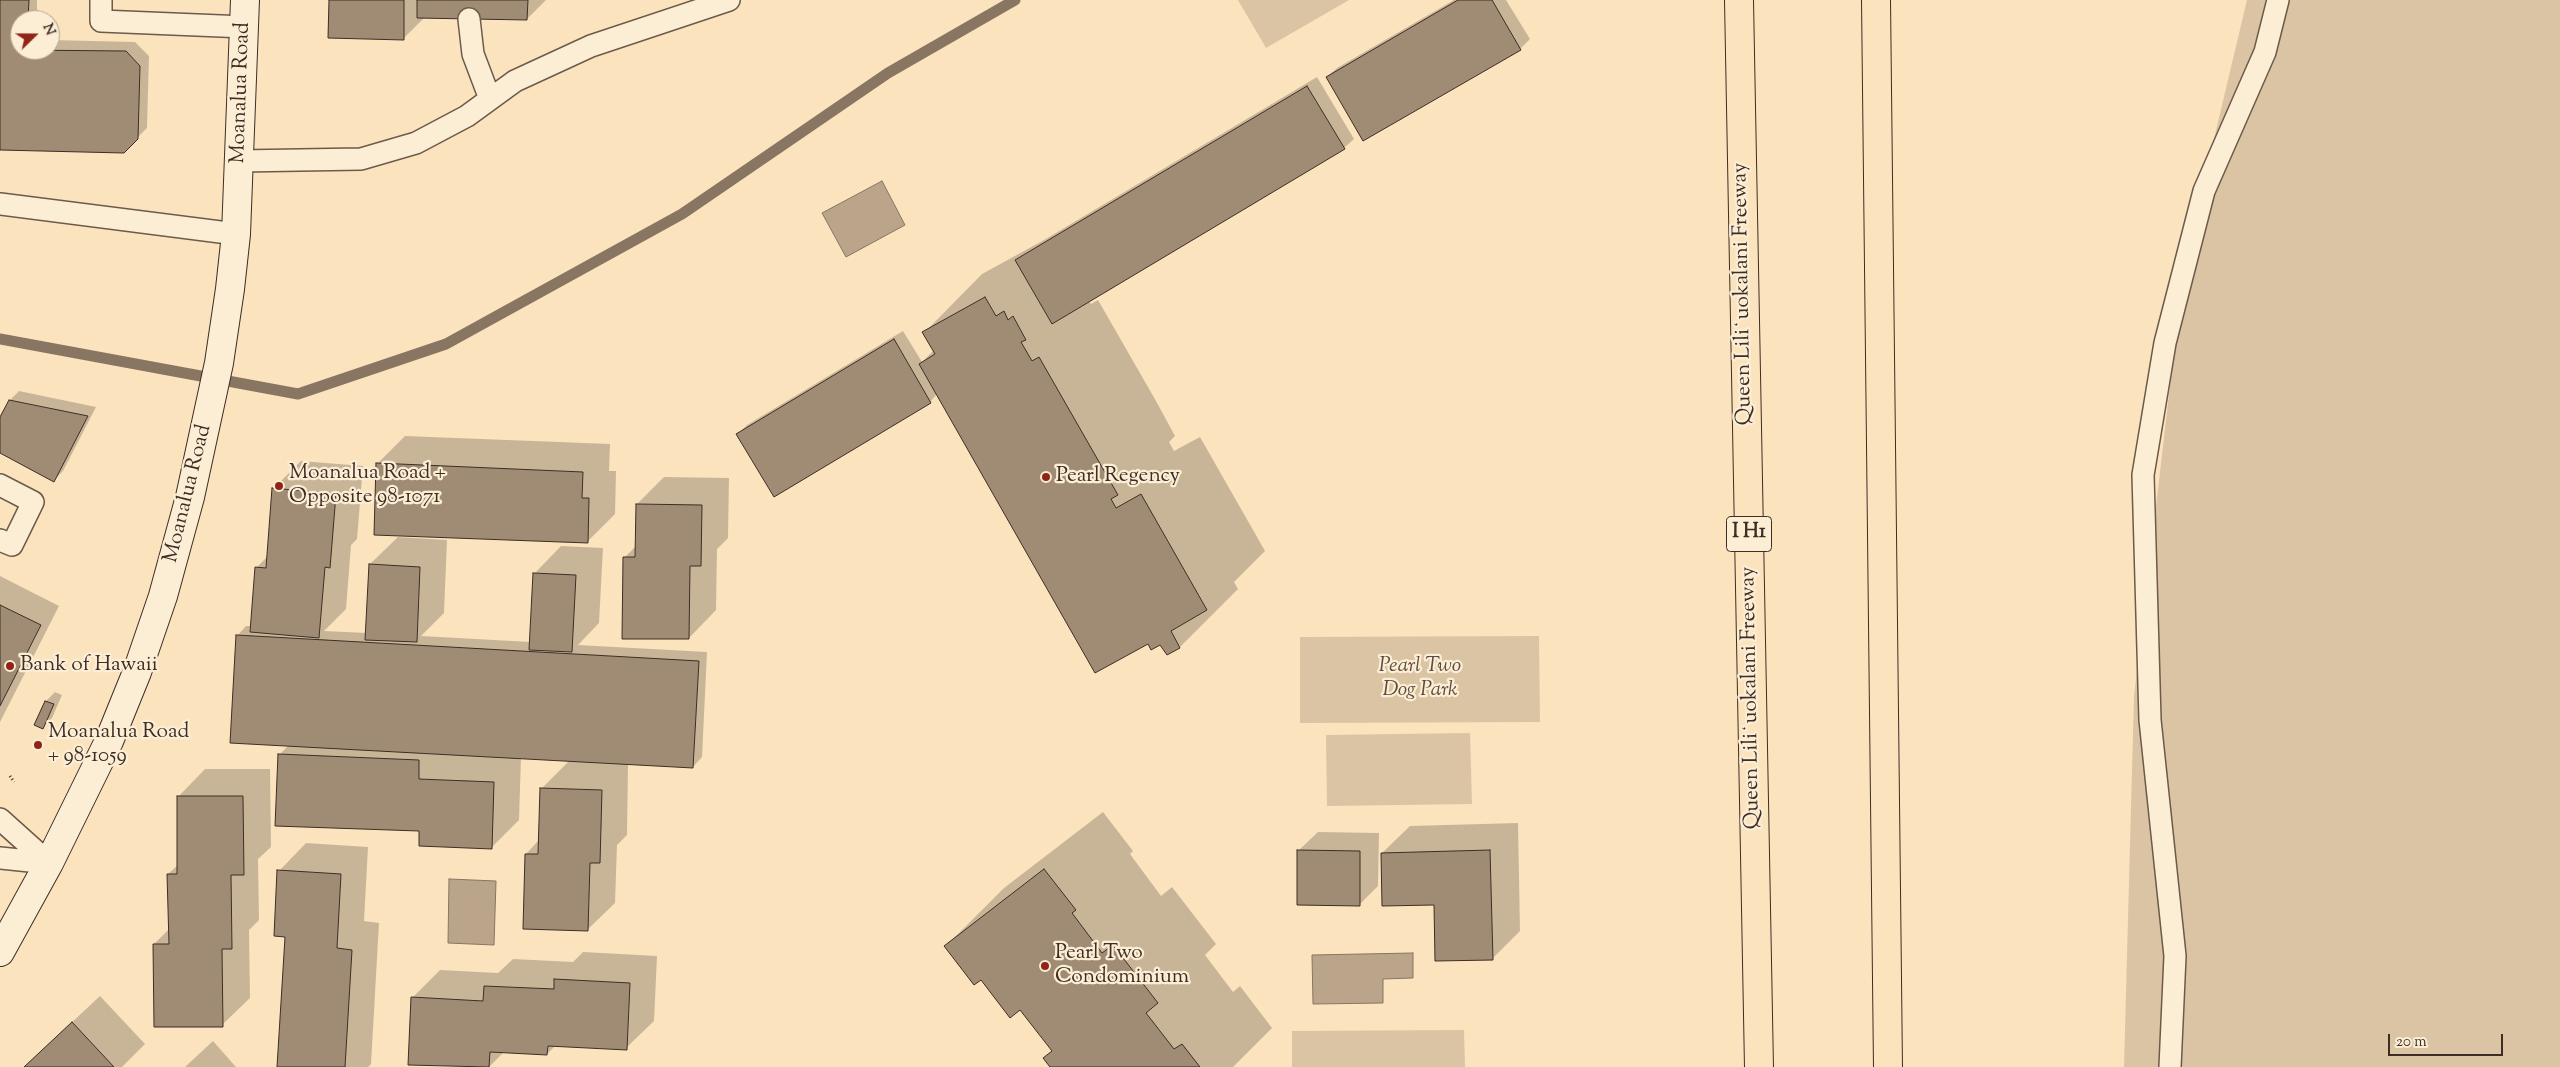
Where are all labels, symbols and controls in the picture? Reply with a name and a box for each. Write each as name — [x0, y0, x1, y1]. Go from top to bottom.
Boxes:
north arrow — [10, 10, 60, 60]
text: N — [37, 21, 59, 39]
street label: Moanalua Road — [227, 22, 257, 164]
street label: Queen Liliʻuokalani Freeway — [1729, 162, 1759, 426]
street label: Moanalua Road — [160, 422, 218, 566]
place label: Moanalua Road + Opposite 98-1071 — [289, 461, 446, 511]
place label: Pearl Regency — [1056, 464, 1180, 490]
marker: Pearl Regency — [1040, 471, 1052, 483]
marker: Moanalua Road + Opposite 98-1071 — [273, 480, 285, 492]
road number: I H1 — [1726, 516, 1772, 552]
street label: Queen Liliʻuokalani Freeway — [1737, 566, 1767, 830]
place label: Bank of Hawaii — [20, 653, 158, 679]
park label: Pearl Two Dog Park — [1379, 654, 1461, 704]
marker: Bank of Hawaii — [4, 660, 16, 672]
place label: Moanalua Road + 98-1059 — [48, 720, 189, 770]
marker: Moanalua Road + 98-1059 — [32, 739, 44, 751]
place label: Pearl Two Condominium — [1055, 941, 1189, 991]
marker: Pearl Two Condominium — [1039, 960, 1051, 972]
scale bar — [2390, 1024, 2505, 1056]
text: 20 m — [2396, 1032, 2427, 1053]

